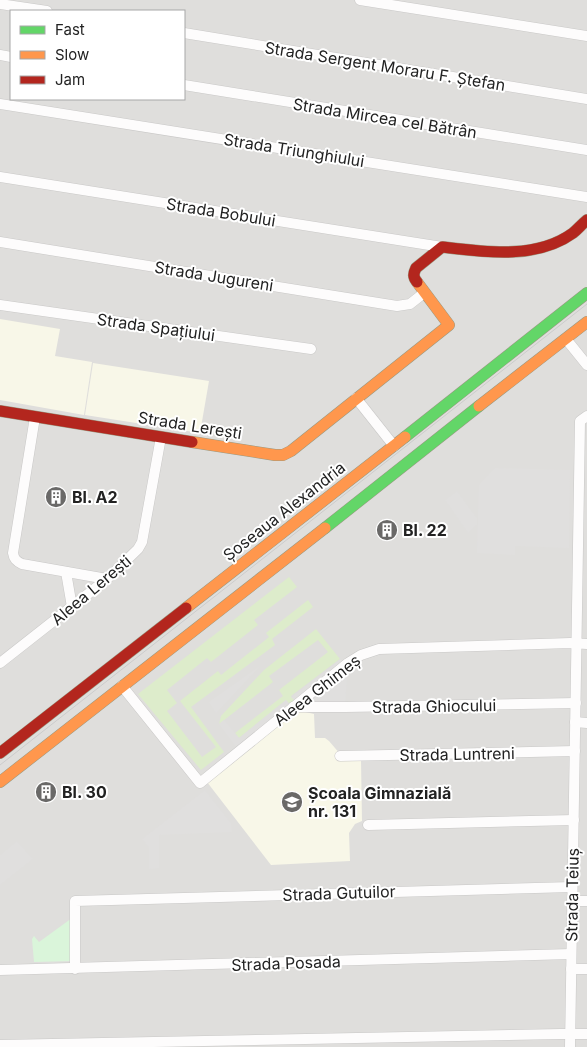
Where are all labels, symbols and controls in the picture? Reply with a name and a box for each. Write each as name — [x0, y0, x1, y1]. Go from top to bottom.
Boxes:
legend — [10, 10, 185, 100]
text: Fast — [55, 20, 85, 39]
street label: Strada Sergent Moraru F. Ștefan — [263, 37, 507, 95]
text: Slow — [55, 45, 89, 64]
text: Jam — [55, 70, 85, 89]
street label: Strada Mircea cel Bătrân — [292, 94, 478, 142]
street label: Strada Triunghiului — [222, 129, 366, 171]
street label: Strada Bobului — [165, 193, 277, 231]
street label: Strada Jugureni — [153, 257, 275, 295]
street label: Strada Spațiului — [96, 309, 216, 345]
street label: Strada Lerești — [137, 407, 243, 443]
street label: Șoseaua Alexandria — [219, 457, 349, 565]
building icon: Bl. A2 — [44, 485, 68, 509]
place label: Bl. A2 — [72, 487, 118, 507]
building icon: Bl. 22 — [375, 518, 399, 542]
place label: Bl. 22 — [403, 520, 447, 540]
street label: Aleea Lerești — [47, 551, 135, 629]
street label: Aleea Ghimeș — [270, 650, 364, 730]
street label: Strada Ghiocului — [372, 695, 496, 717]
street label: Strada Luntreni — [399, 743, 515, 765]
building icon: Bl. 30 — [34, 780, 58, 804]
place label: Bl. 30 — [62, 782, 107, 802]
place label: Școala Gimnazială nr. 131 — [308, 783, 451, 821]
school or university icon: Școala Gimnazială nr. 131 — [280, 790, 304, 814]
street label: Strada Teiuș — [561, 848, 583, 942]
street label: Strada Gutuilor — [282, 881, 396, 905]
street label: Strada Posada — [231, 951, 341, 975]

